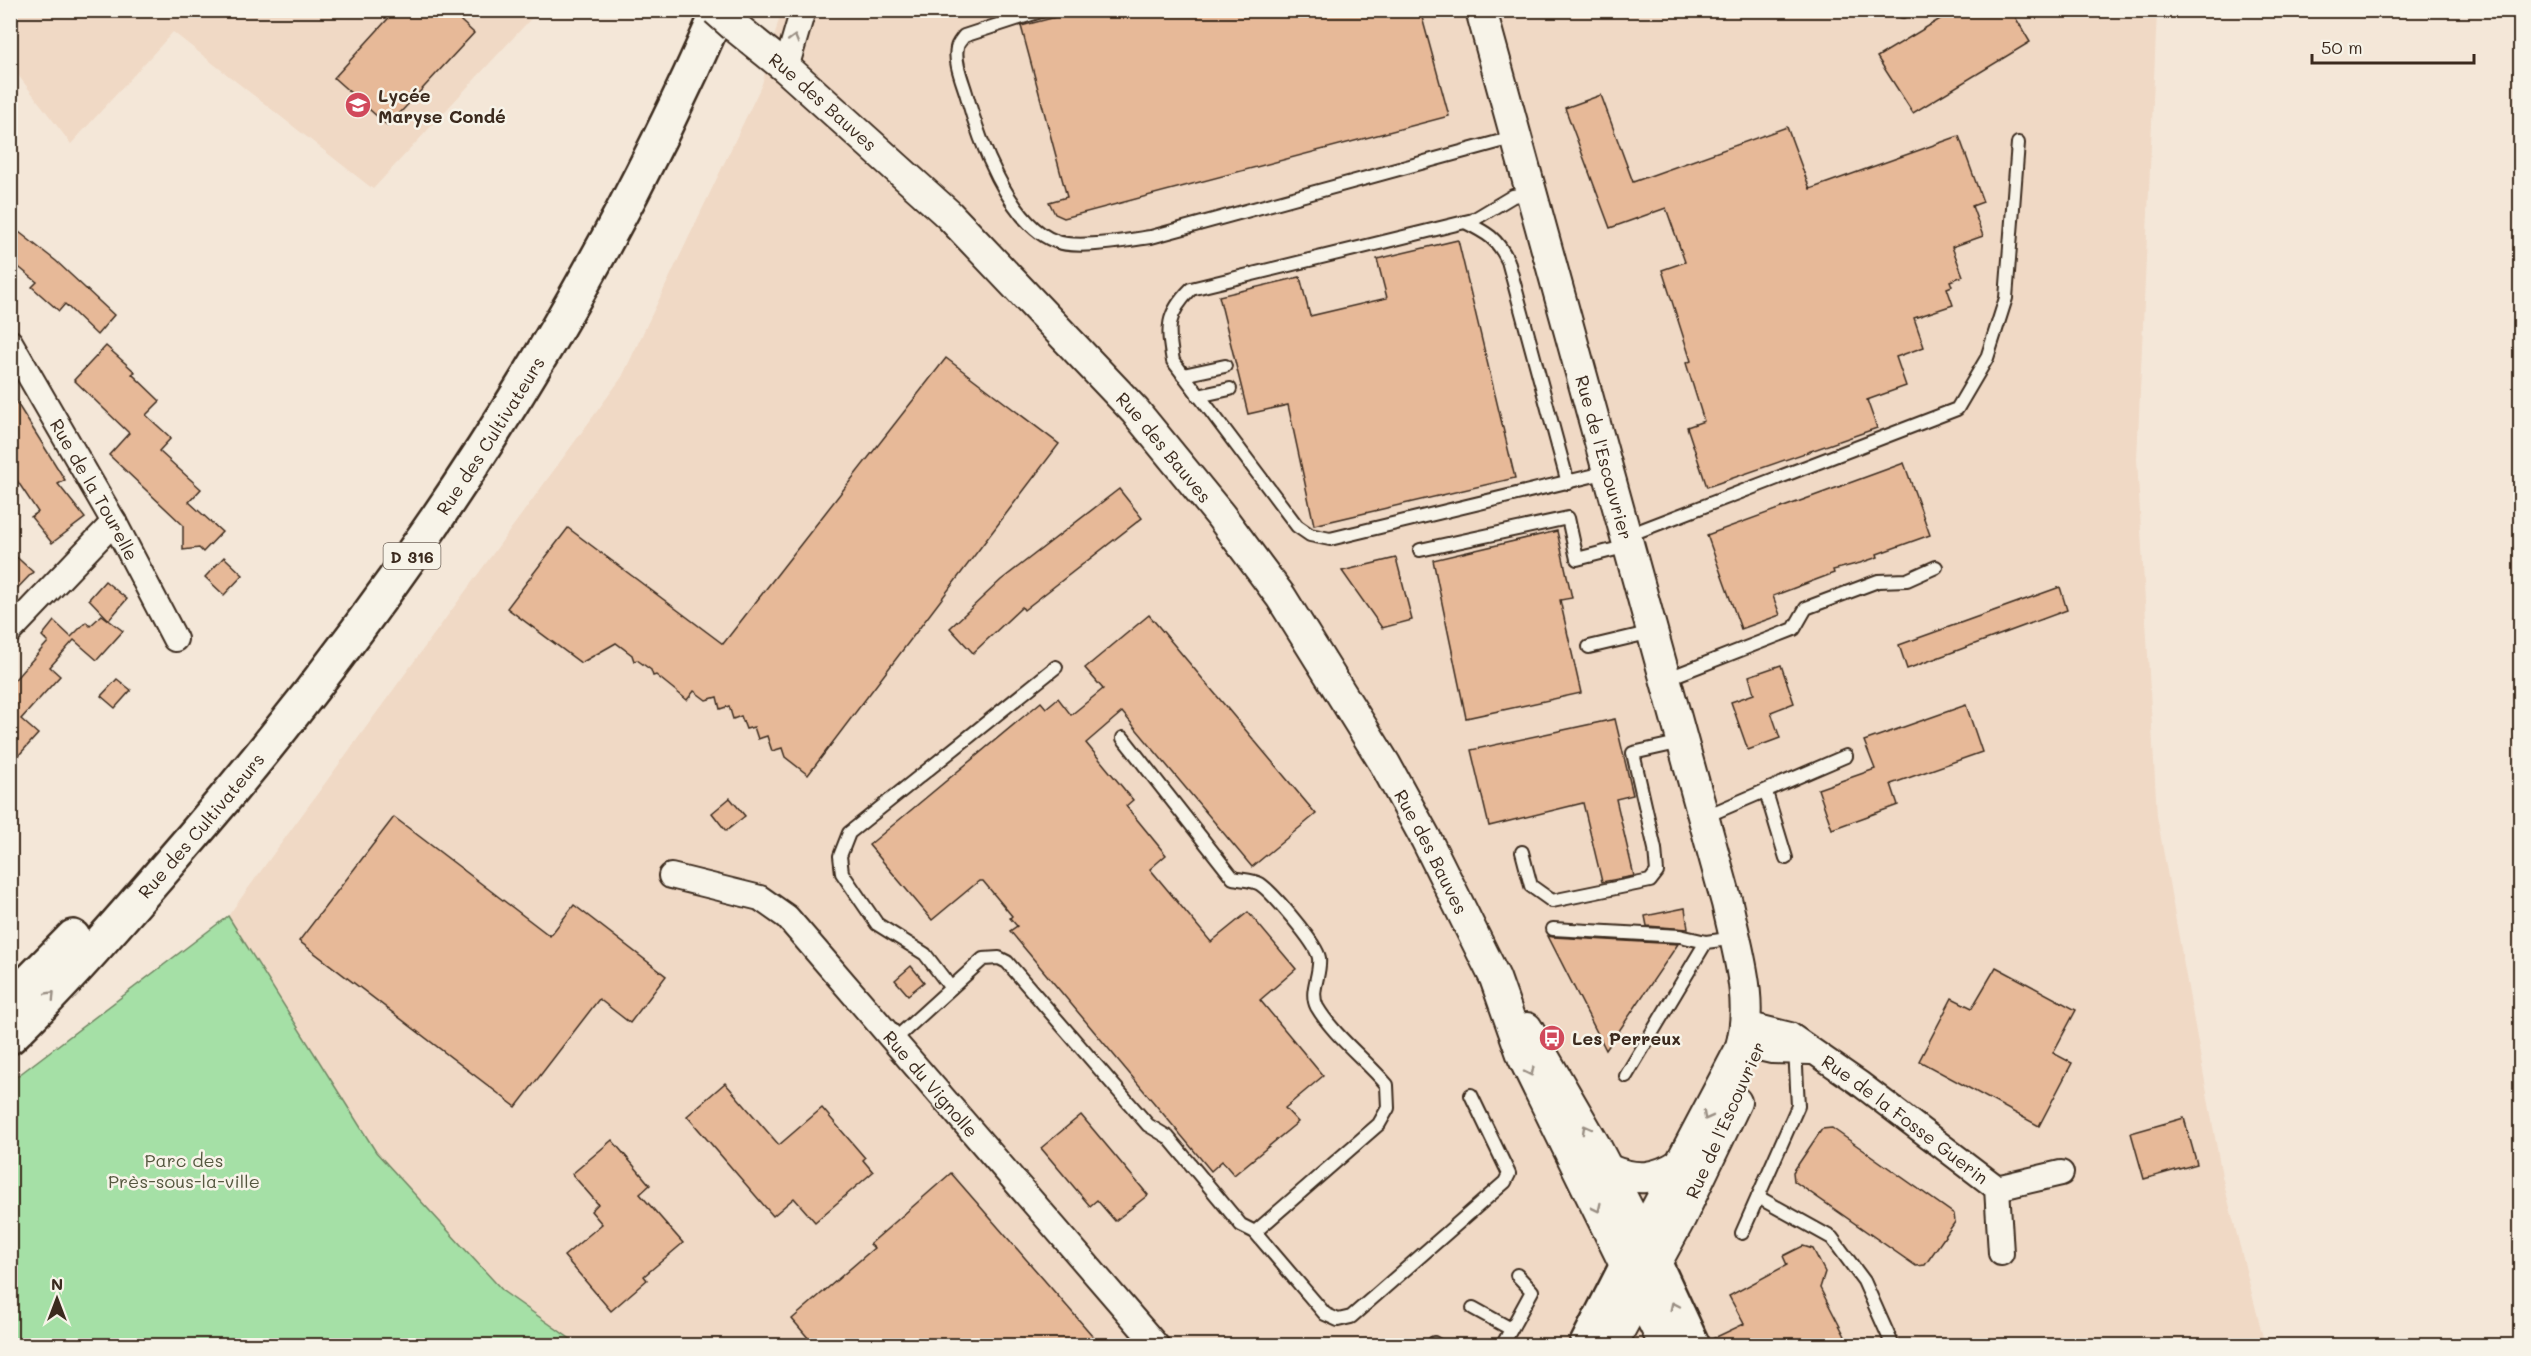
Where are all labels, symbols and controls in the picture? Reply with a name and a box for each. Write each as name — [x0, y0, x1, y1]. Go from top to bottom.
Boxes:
scale bar — [2312, 27, 2474, 65]
one-way arrow — [787, 35, 799, 45]
text: 50 m — [2321, 35, 2363, 59]
street label: Rue des Bauves — [764, 47, 882, 156]
place label: Lycée Maryse Condé — [378, 83, 506, 128]
school or university icon: Lycée Maryse Condé — [343, 90, 373, 120]
street label: Rue des Cultivateurs — [431, 352, 550, 520]
street label: Rue de l'Escouvrier — [1570, 372, 1638, 542]
street label: Rue des Bauves — [1111, 387, 1217, 508]
street label: Rue de la Tourelle — [45, 414, 144, 565]
road number: D 316 — [384, 543, 440, 569]
street label: Rue des Cultivateurs — [133, 748, 269, 903]
street label: Rue des Bauves — [1389, 785, 1473, 918]
one-way arrow — [44, 991, 55, 1001]
bus stop icon: Les Perreux — [1537, 1023, 1567, 1053]
street label: Rue du Vignolle — [878, 1025, 984, 1142]
place label: Les Perreux — [1572, 1026, 1681, 1050]
street label: Rue de l'Escouvrier — [1680, 1038, 1770, 1202]
street label: Rue de la Fosse Guerin — [1817, 1049, 1993, 1189]
one-way arrow — [1522, 1066, 1534, 1077]
one-way arrow — [1703, 1110, 1714, 1120]
one-way arrow — [1582, 1124, 1593, 1135]
park label: Parc des Près-sous-la-ville — [108, 1148, 260, 1193]
one-way arrow — [1589, 1201, 1601, 1212]
north arrow — [27, 1269, 87, 1329]
text: N — [51, 1273, 63, 1294]
one-way arrow — [1669, 1301, 1681, 1312]

